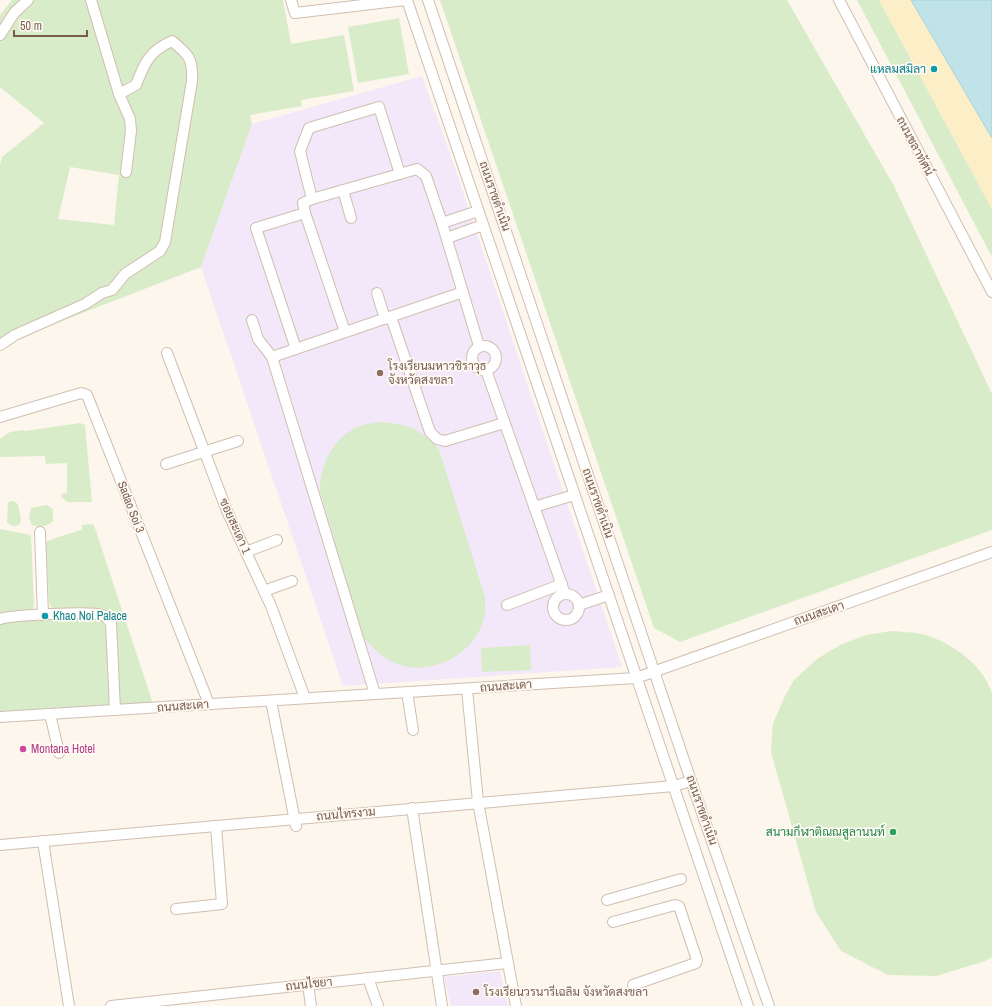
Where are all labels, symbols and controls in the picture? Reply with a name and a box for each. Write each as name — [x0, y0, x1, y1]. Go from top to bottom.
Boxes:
scale bar — [14, 12, 87, 38]
text: 50 m — [20, 18, 42, 34]
place label: แหลมสมิลา — [870, 61, 926, 77]
marker: แหลมสมิลา — [929, 64, 939, 74]
street label: ถนนชลาทัศน์ — [893, 114, 938, 179]
street label: ถนนราชดำเนิน — [476, 159, 515, 233]
place label: โรงเรียนมหาวชิราวุธ จังหวัดสงขลา — [387, 358, 487, 388]
marker: โรงเรียนมหาวชิราวุธ จังหวัดสงขลา — [375, 368, 385, 378]
street label: ถนนราชดำเนิน — [579, 466, 618, 540]
street label: Sadao Soi 3 — [114, 479, 148, 535]
street label: ซอยสะเดา 1 — [216, 496, 255, 557]
street label: ถนนสะเดา — [792, 597, 846, 629]
place label: Khao Noi Palace — [53, 608, 127, 624]
marker: Khao Noi Palace — [40, 611, 50, 621]
street label: ถนนสะเดา — [479, 676, 533, 696]
street label: ถนนสะเดา — [156, 696, 210, 716]
place label: Montana Hotel — [31, 741, 95, 757]
marker: Montana Hotel — [18, 744, 28, 754]
street label: ถนนราชดำเนิน — [683, 773, 722, 847]
street label: ถนนไทรงาม — [316, 803, 376, 825]
place label: สนามกีฬาติณณสูลานนท์ — [766, 824, 885, 840]
marker: สนามกีฬาติณณสูลานนท์ — [888, 827, 898, 837]
street label: ถนนไชยา — [285, 974, 333, 994]
place label: โรงเรียนวรนารีเฉลิม จังหวัดสงขลา — [483, 984, 648, 1000]
marker: โรงเรียนวรนารีเฉลิม จังหวัดสงขลา — [471, 987, 481, 997]

